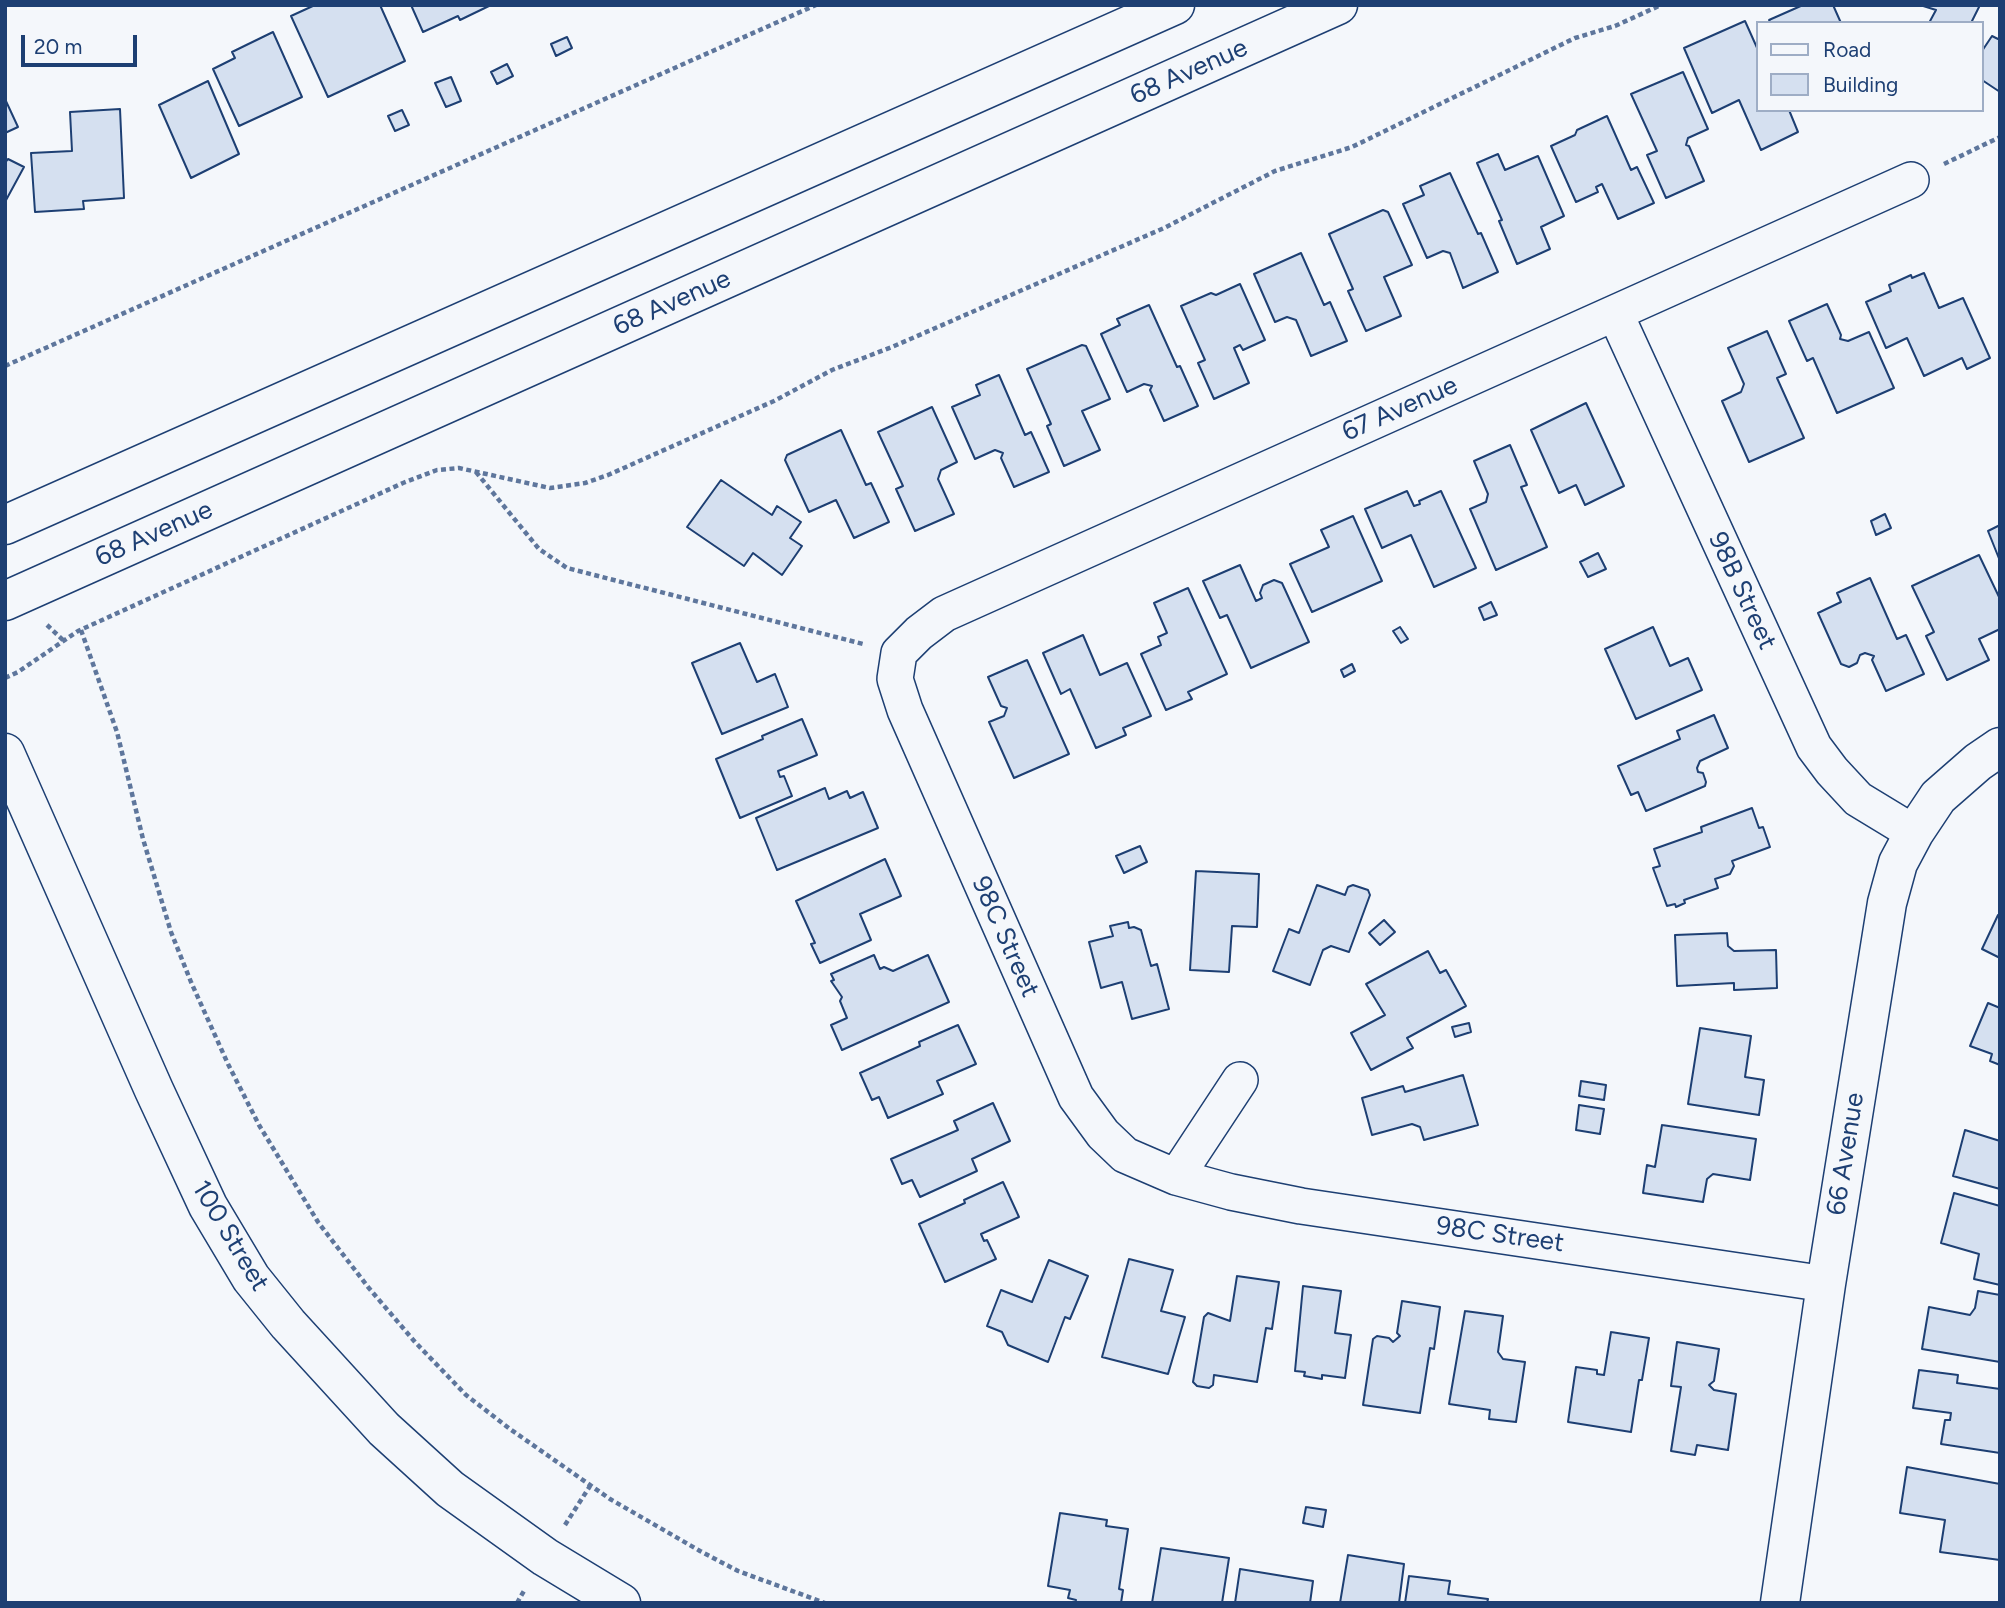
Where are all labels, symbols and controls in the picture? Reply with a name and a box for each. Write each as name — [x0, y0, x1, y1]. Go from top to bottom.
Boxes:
scale bar — [24, 21, 140, 65]
legend — [1756, 21, 1984, 112]
street label: 68 Avenue — [1126, 32, 1252, 112]
text: 20 m — [34, 34, 82, 59]
text: Road — [1823, 37, 1871, 62]
text: Building — [1823, 72, 1898, 97]
street label: 68 Avenue — [609, 263, 735, 343]
street label: 67 Avenue — [1337, 370, 1463, 448]
street label: 68 Avenue — [91, 494, 217, 574]
street label: 98B Street — [1701, 527, 1783, 655]
street label: 98C Street — [965, 872, 1045, 1002]
street label: 66 Avenue — [1821, 1090, 1871, 1218]
street label: 100 Street — [185, 1175, 275, 1297]
street label: 98C Street — [1434, 1211, 1566, 1259]

